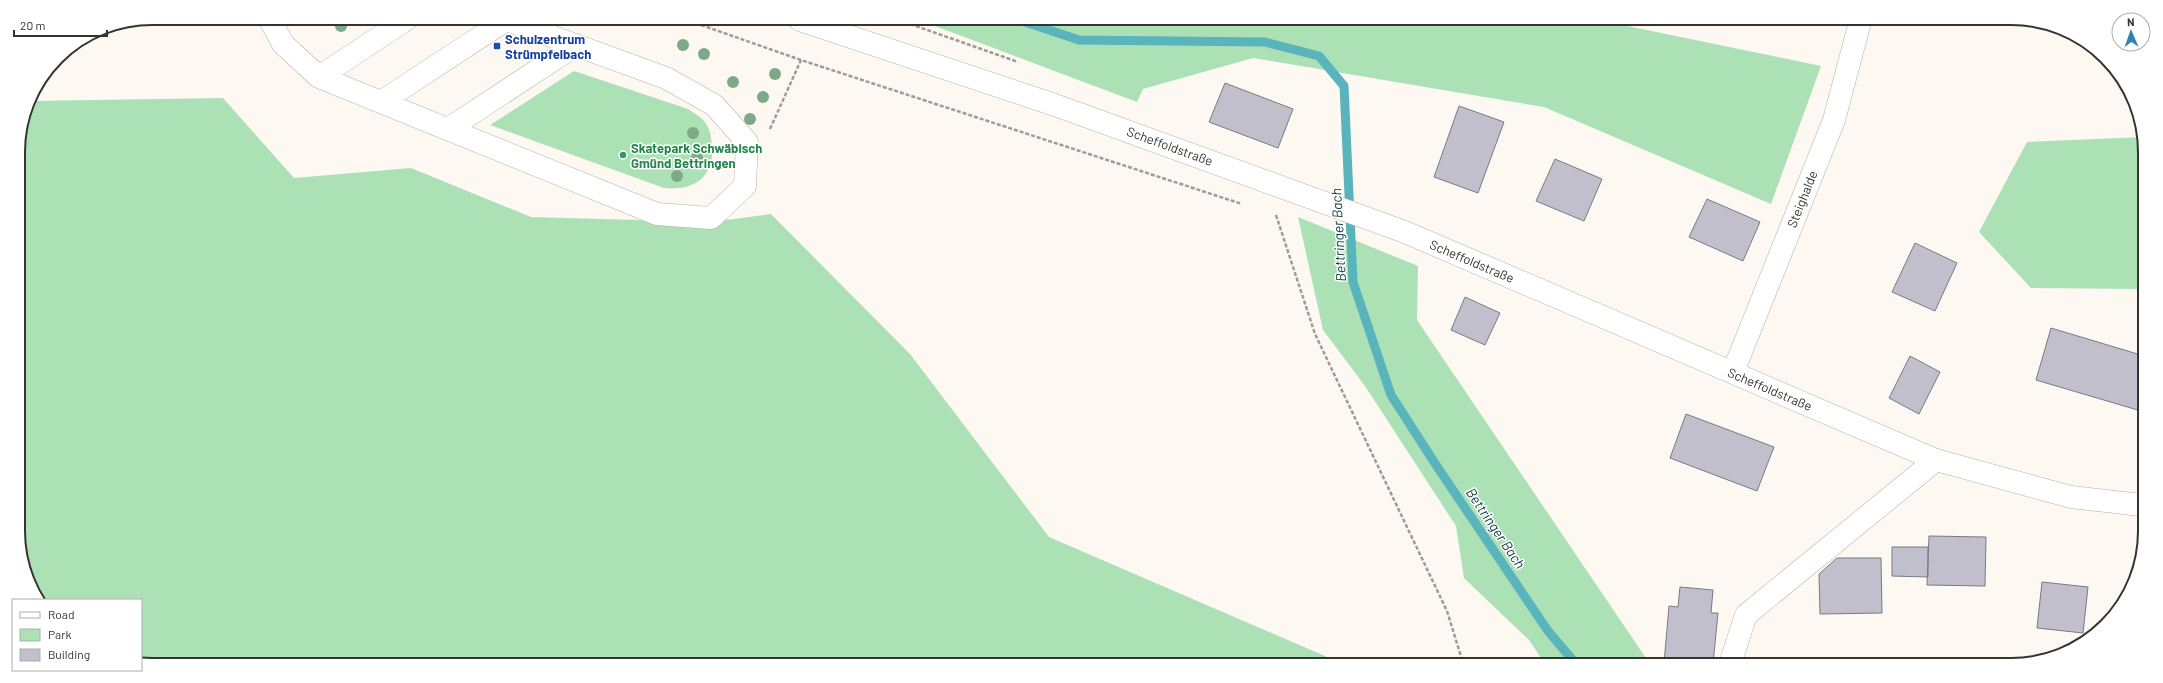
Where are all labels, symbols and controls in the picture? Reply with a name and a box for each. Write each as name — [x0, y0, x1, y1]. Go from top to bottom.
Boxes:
scale bar — [14, 12, 107, 38]
north arrow — [2111, 12, 2151, 52]
text: N — [2127, 15, 2135, 28]
text: 20 m — [20, 18, 46, 32]
place label: Schulzentrum Strümpfelbach — [505, 31, 591, 62]
marker: Schulzentrum Strümpfelbach — [492, 41, 502, 51]
street label: Scheffoldstraße — [1125, 123, 1215, 169]
place label: Skatepark Schwäbisch Gmünd Bettringen — [631, 140, 762, 171]
marker: Skatepark Schwäbisch Gmünd Bettringen — [618, 150, 628, 160]
street label: Steighalde — [1783, 168, 1821, 230]
water label: Bettringer Bach — [1327, 188, 1349, 282]
street label: Scheffoldstraße — [1427, 236, 1517, 286]
street label: Scheffoldstraße — [1725, 364, 1815, 414]
water label: Bettringer Bach — [1463, 484, 1529, 572]
legend — [12, 599, 142, 671]
text: Road — [48, 607, 75, 621]
text: Park — [48, 627, 72, 641]
text: Building — [48, 647, 90, 661]

